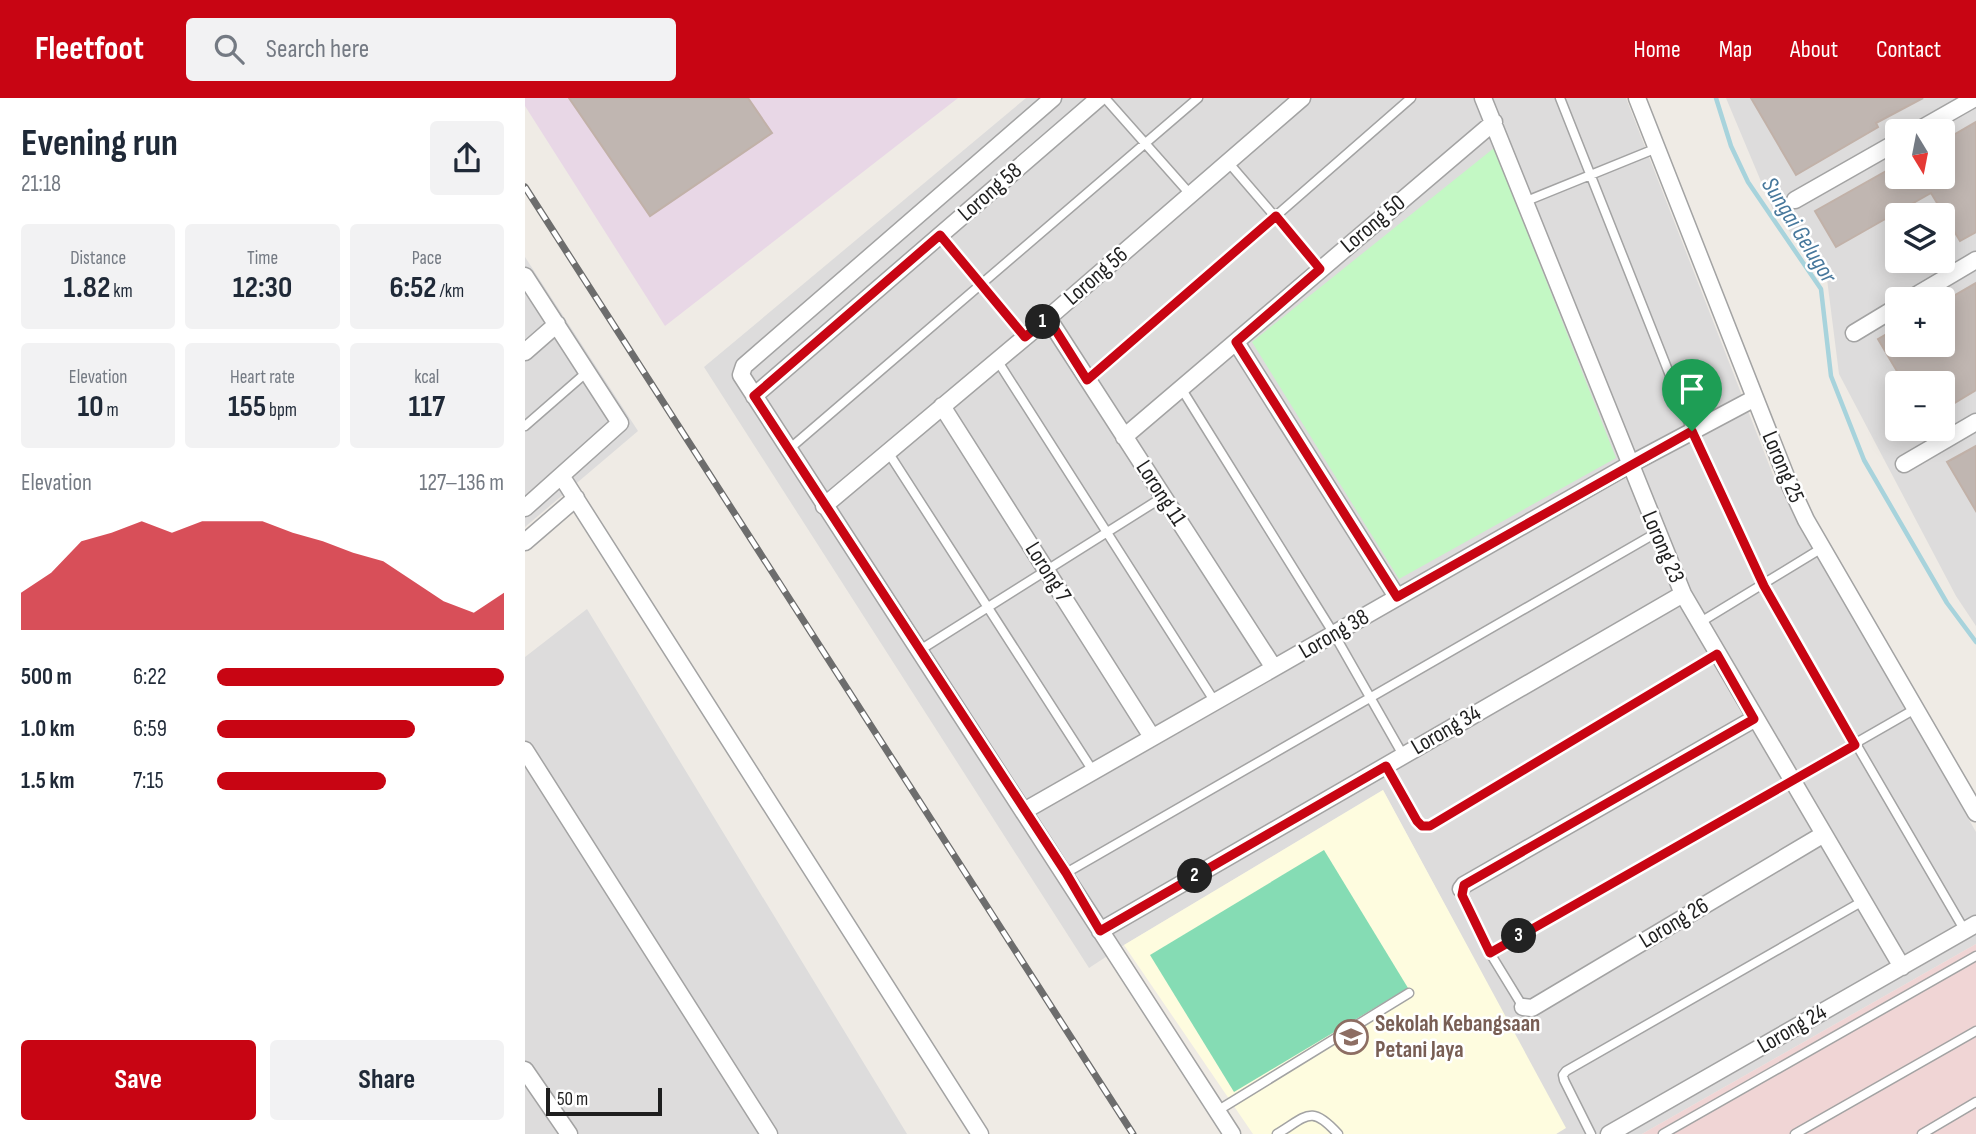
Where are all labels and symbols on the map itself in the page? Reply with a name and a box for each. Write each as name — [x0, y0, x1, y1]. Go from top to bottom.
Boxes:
north arrow — [1885, 119, 1955, 189]
street label: Lorong 58 — [952, 157, 1028, 227]
water label: Sungai Gelugor — [1755, 172, 1844, 289]
street label: Lorong 50 — [1335, 189, 1411, 259]
street label: Lorong 56 — [1058, 241, 1134, 311]
pin: 1 — [1025, 304, 1061, 340]
pin — [1662, 359, 1722, 431]
street label: Lorong 25 — [1755, 427, 1811, 507]
street label: Lorong 11 — [1130, 455, 1192, 531]
street label: Lorong 23 — [1635, 507, 1691, 587]
street label: Lorong 7 — [1019, 537, 1077, 607]
street label: Lorong 38 — [1294, 603, 1374, 665]
street label: Lorong 34 — [1406, 699, 1486, 761]
pin: 2 — [1177, 858, 1213, 894]
street label: Lorong 26 — [1634, 891, 1714, 955]
pin: 3 — [1501, 918, 1537, 954]
street label: Lorong 24 — [1752, 998, 1832, 1060]
place label: Sekolah Kebangsaan Petani Jaya — [1375, 1010, 1540, 1064]
school or university icon: Sekolah Kebangsaan Petani Jaya — [1332, 1018, 1370, 1056]
scale bar — [546, 1085, 661, 1117]

